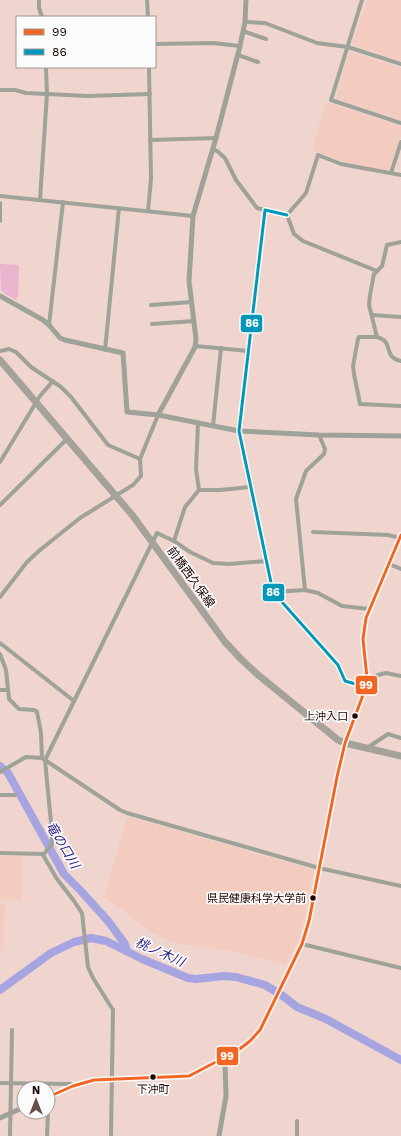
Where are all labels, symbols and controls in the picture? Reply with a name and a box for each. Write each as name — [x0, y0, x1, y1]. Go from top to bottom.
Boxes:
legend — [16, 16, 156, 68]
text: 99 — [52, 25, 67, 39]
text: 86 — [52, 45, 67, 59]
line badge: 86 — [240, 314, 263, 333]
text: 86 — [245, 317, 259, 330]
street label: 前橋西久保線 — [164, 544, 218, 610]
line badge: 86 — [262, 583, 285, 602]
text: 86 — [266, 586, 280, 599]
line badge: 99 — [355, 675, 378, 695]
text: 99 — [359, 679, 373, 692]
place label: 上沖入口 — [304, 710, 348, 723]
marker: 上沖入口 — [350, 711, 360, 721]
water label: 竜の口川 — [43, 819, 84, 873]
place label: 県民健康科学大学前 — [207, 892, 306, 905]
marker: 県民健康科学大学前 — [308, 893, 318, 903]
water label: 桃ノ木川 — [133, 935, 189, 970]
line badge: 99 — [216, 1046, 239, 1066]
text: 99 — [220, 1050, 234, 1063]
marker: 下沖町 — [148, 1072, 158, 1082]
north arrow — [16, 1080, 56, 1120]
place label: 下沖町 — [137, 1083, 170, 1096]
text: N — [32, 1084, 40, 1097]

